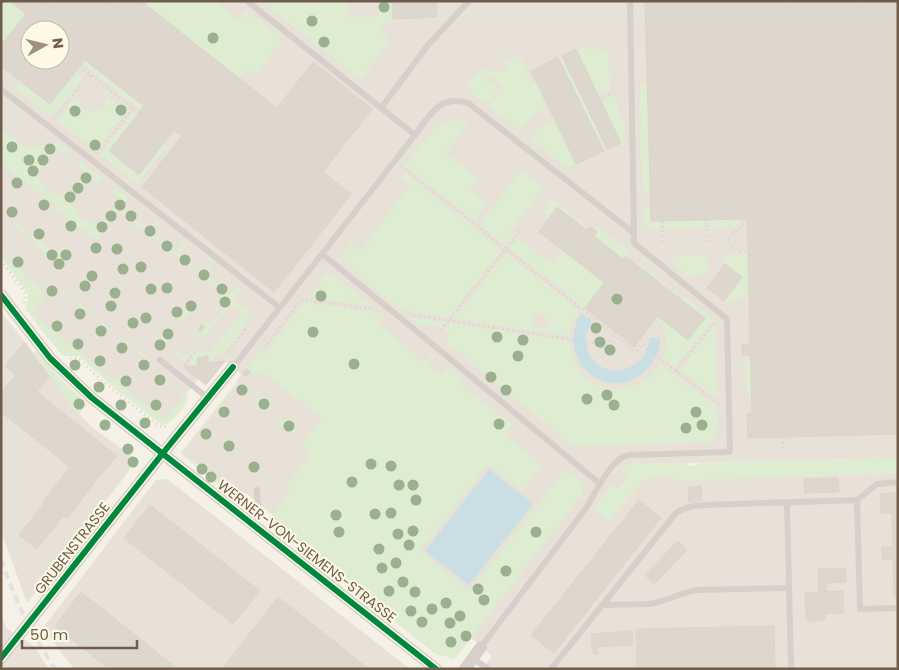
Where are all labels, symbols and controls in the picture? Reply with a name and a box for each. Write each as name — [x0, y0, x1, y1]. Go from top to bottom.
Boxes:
north arrow — [20, 20, 70, 70]
text: N — [47, 37, 69, 50]
street label: WERNER-VON-SIEMENS-STRASSE — [213, 475, 401, 627]
street label: GRUBENSTRASSE — [30, 498, 114, 598]
scale bar — [22, 618, 138, 650]
text: 50 m — [30, 624, 68, 645]

